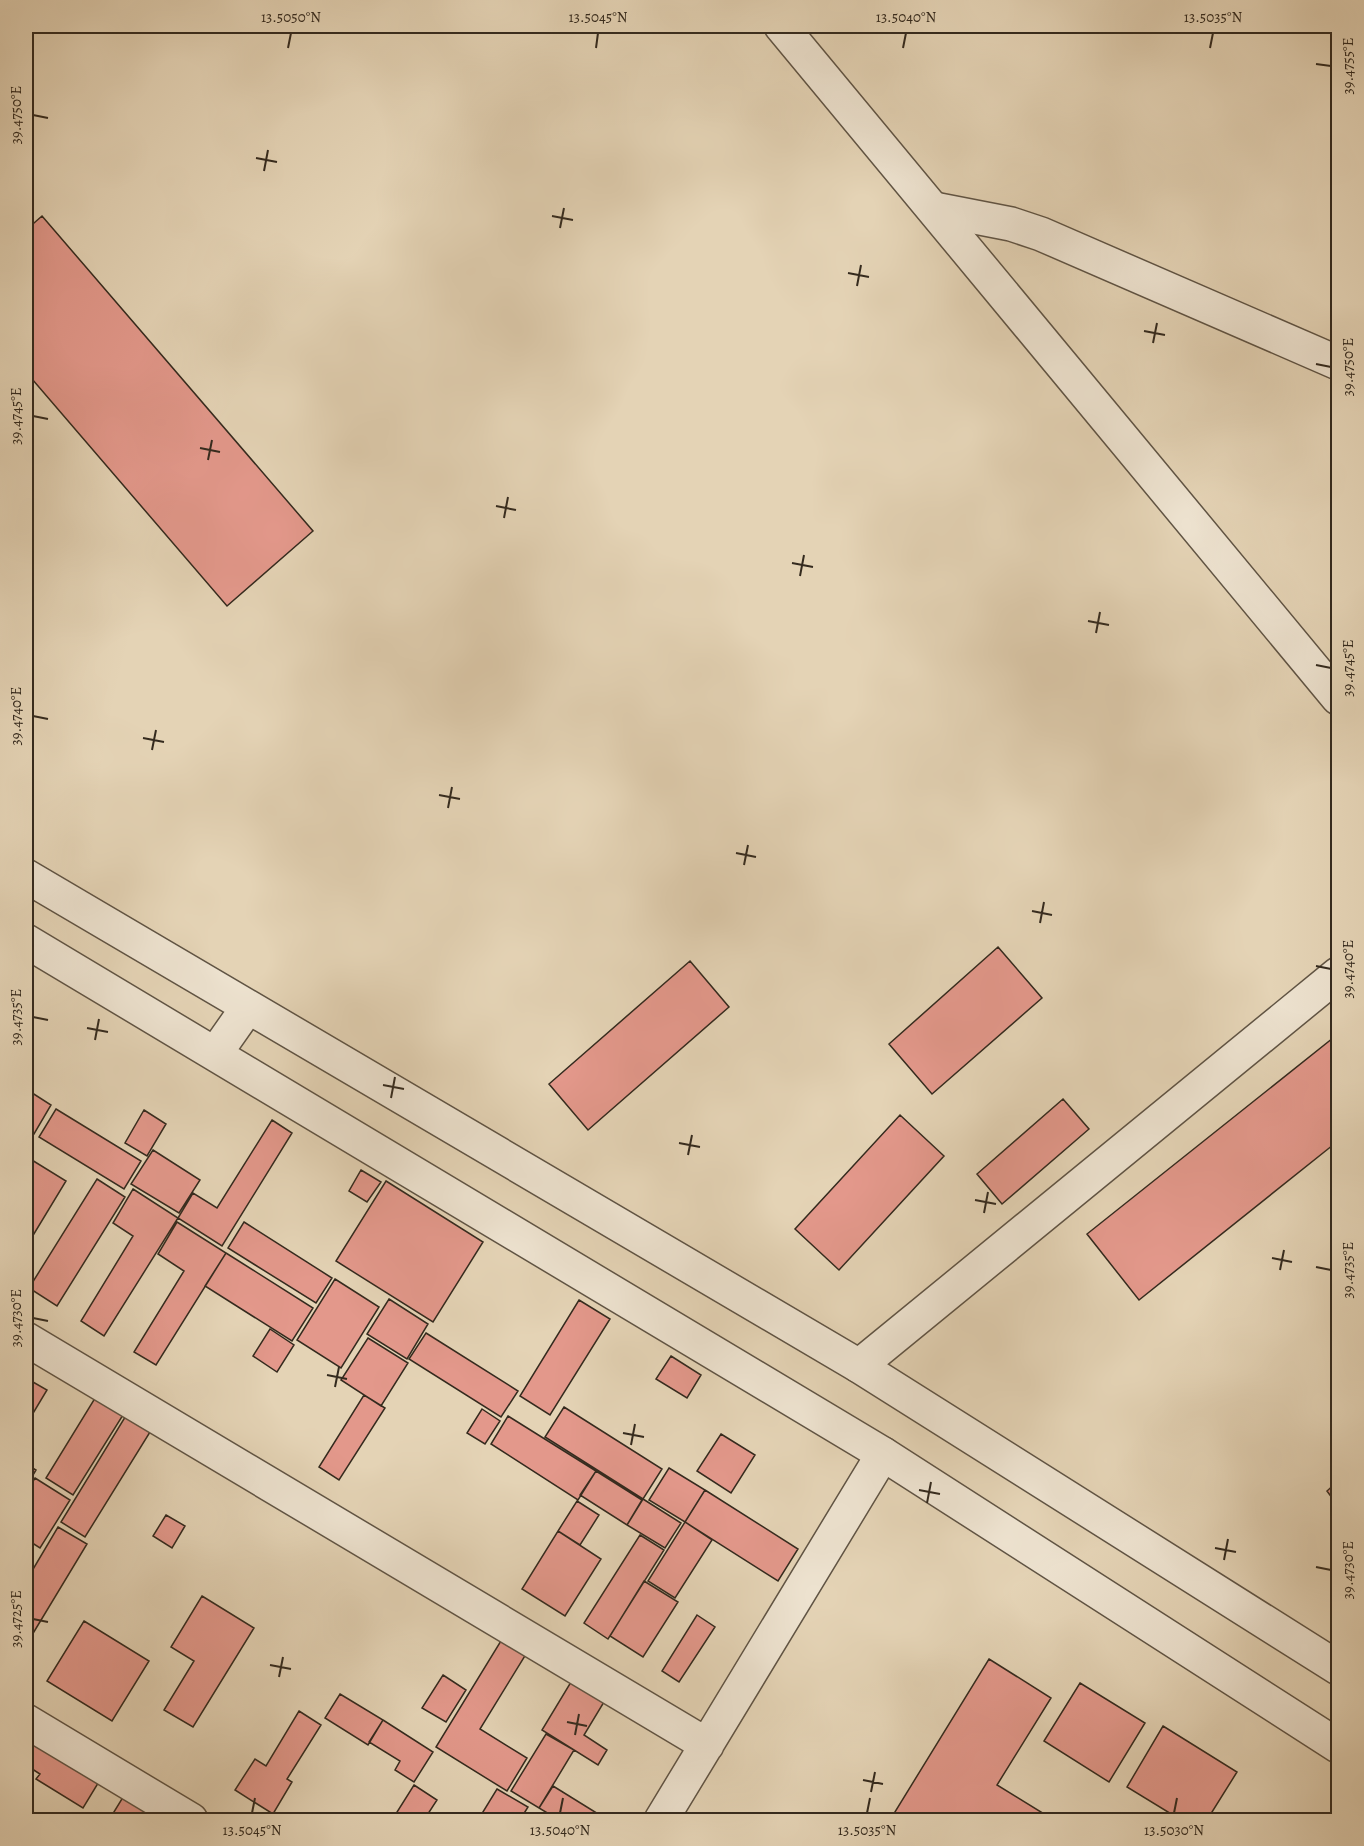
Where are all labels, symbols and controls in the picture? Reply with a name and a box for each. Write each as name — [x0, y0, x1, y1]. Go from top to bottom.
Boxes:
text: 13.5050°N — [261, 7, 321, 27]
text: 13.5045°N — [569, 7, 628, 27]
text: 13.5040°N — [876, 7, 936, 27]
text: 13.5035°N — [1184, 7, 1242, 27]
text: 39.4755°E — [1338, 37, 1358, 95]
text: 39.4750°E — [6, 86, 26, 144]
text: 39.4750°E — [1338, 338, 1358, 396]
text: 39.4745°E — [6, 387, 26, 445]
text: 39.4745°E — [1338, 639, 1358, 697]
text: 39.4740°E — [6, 687, 26, 745]
text: 39.4740°E — [1338, 940, 1358, 998]
text: 39.4735°E — [6, 989, 26, 1045]
text: 39.4735°E — [1338, 1242, 1358, 1298]
text: 39.4730°E — [6, 1289, 26, 1347]
text: 39.4730°E — [1338, 1541, 1358, 1599]
text: 39.4725°E — [6, 1590, 26, 1648]
text: 13.5045°N — [223, 1820, 282, 1840]
text: 13.5040°N — [530, 1820, 590, 1840]
text: 13.5035°N — [838, 1820, 896, 1840]
text: 13.5030°N — [1144, 1820, 1204, 1840]

